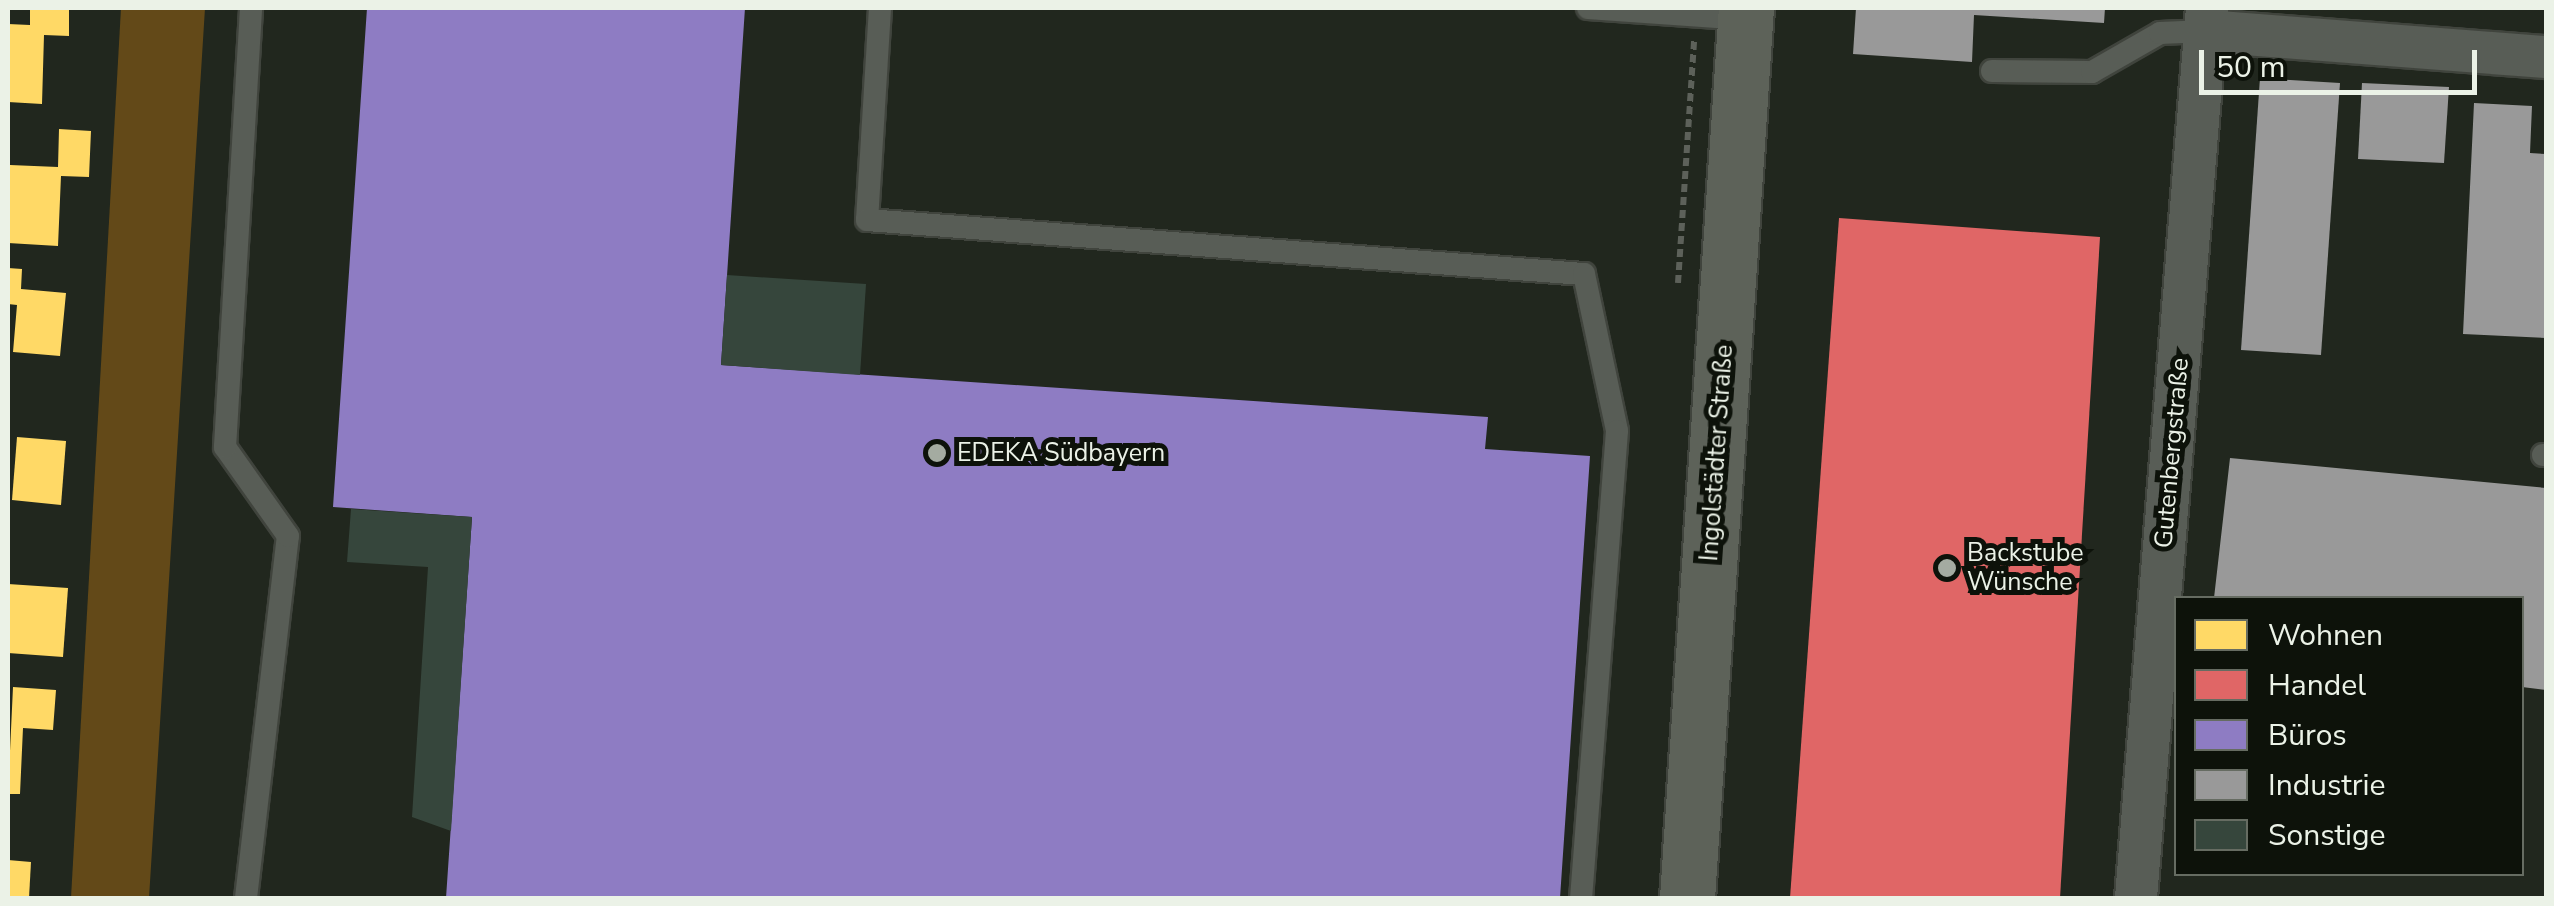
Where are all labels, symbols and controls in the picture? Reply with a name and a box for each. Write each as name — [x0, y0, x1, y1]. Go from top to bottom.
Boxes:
scale bar — [2204, 30, 2482, 92]
text: 50 m — [2216, 47, 2285, 88]
street label: Ingolstädter Straße — [1694, 344, 1740, 562]
street label: Gutenbergstraße — [2149, 357, 2195, 549]
place label: EDEKA Südbayern — [957, 438, 1165, 468]
marker: EDEKA Südbayern — [926, 442, 948, 464]
place label: Backstube Wünsche — [1967, 539, 2084, 598]
marker: Backstube Wünsche — [1936, 557, 1958, 579]
legend — [2174, 596, 2524, 876]
text: Wohnen — [2268, 615, 2383, 656]
text: Handel — [2268, 665, 2366, 706]
text: Büros — [2268, 715, 2347, 756]
text: Industrie — [2268, 765, 2385, 806]
text: Sonstige — [2268, 815, 2385, 856]

